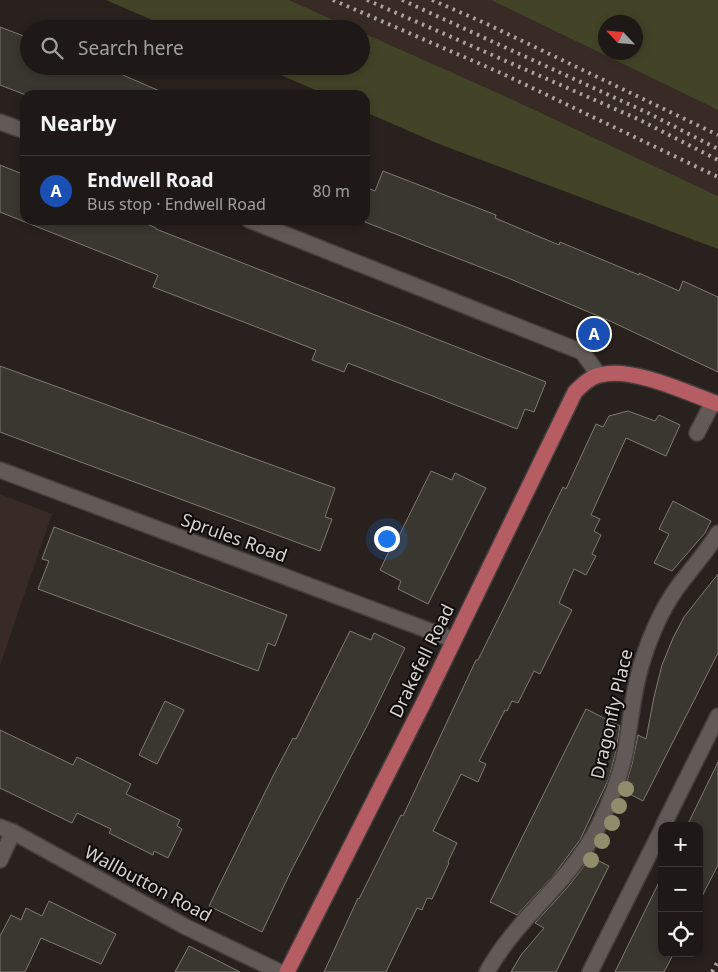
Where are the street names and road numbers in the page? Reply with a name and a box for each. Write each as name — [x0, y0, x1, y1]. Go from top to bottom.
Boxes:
street label: Sprules Road — [178, 507, 291, 567]
street label: Drakefell Road — [383, 600, 459, 721]
street label: Dragonfly Place — [584, 647, 638, 781]
street label: Wallbutton Road — [81, 839, 216, 927]

